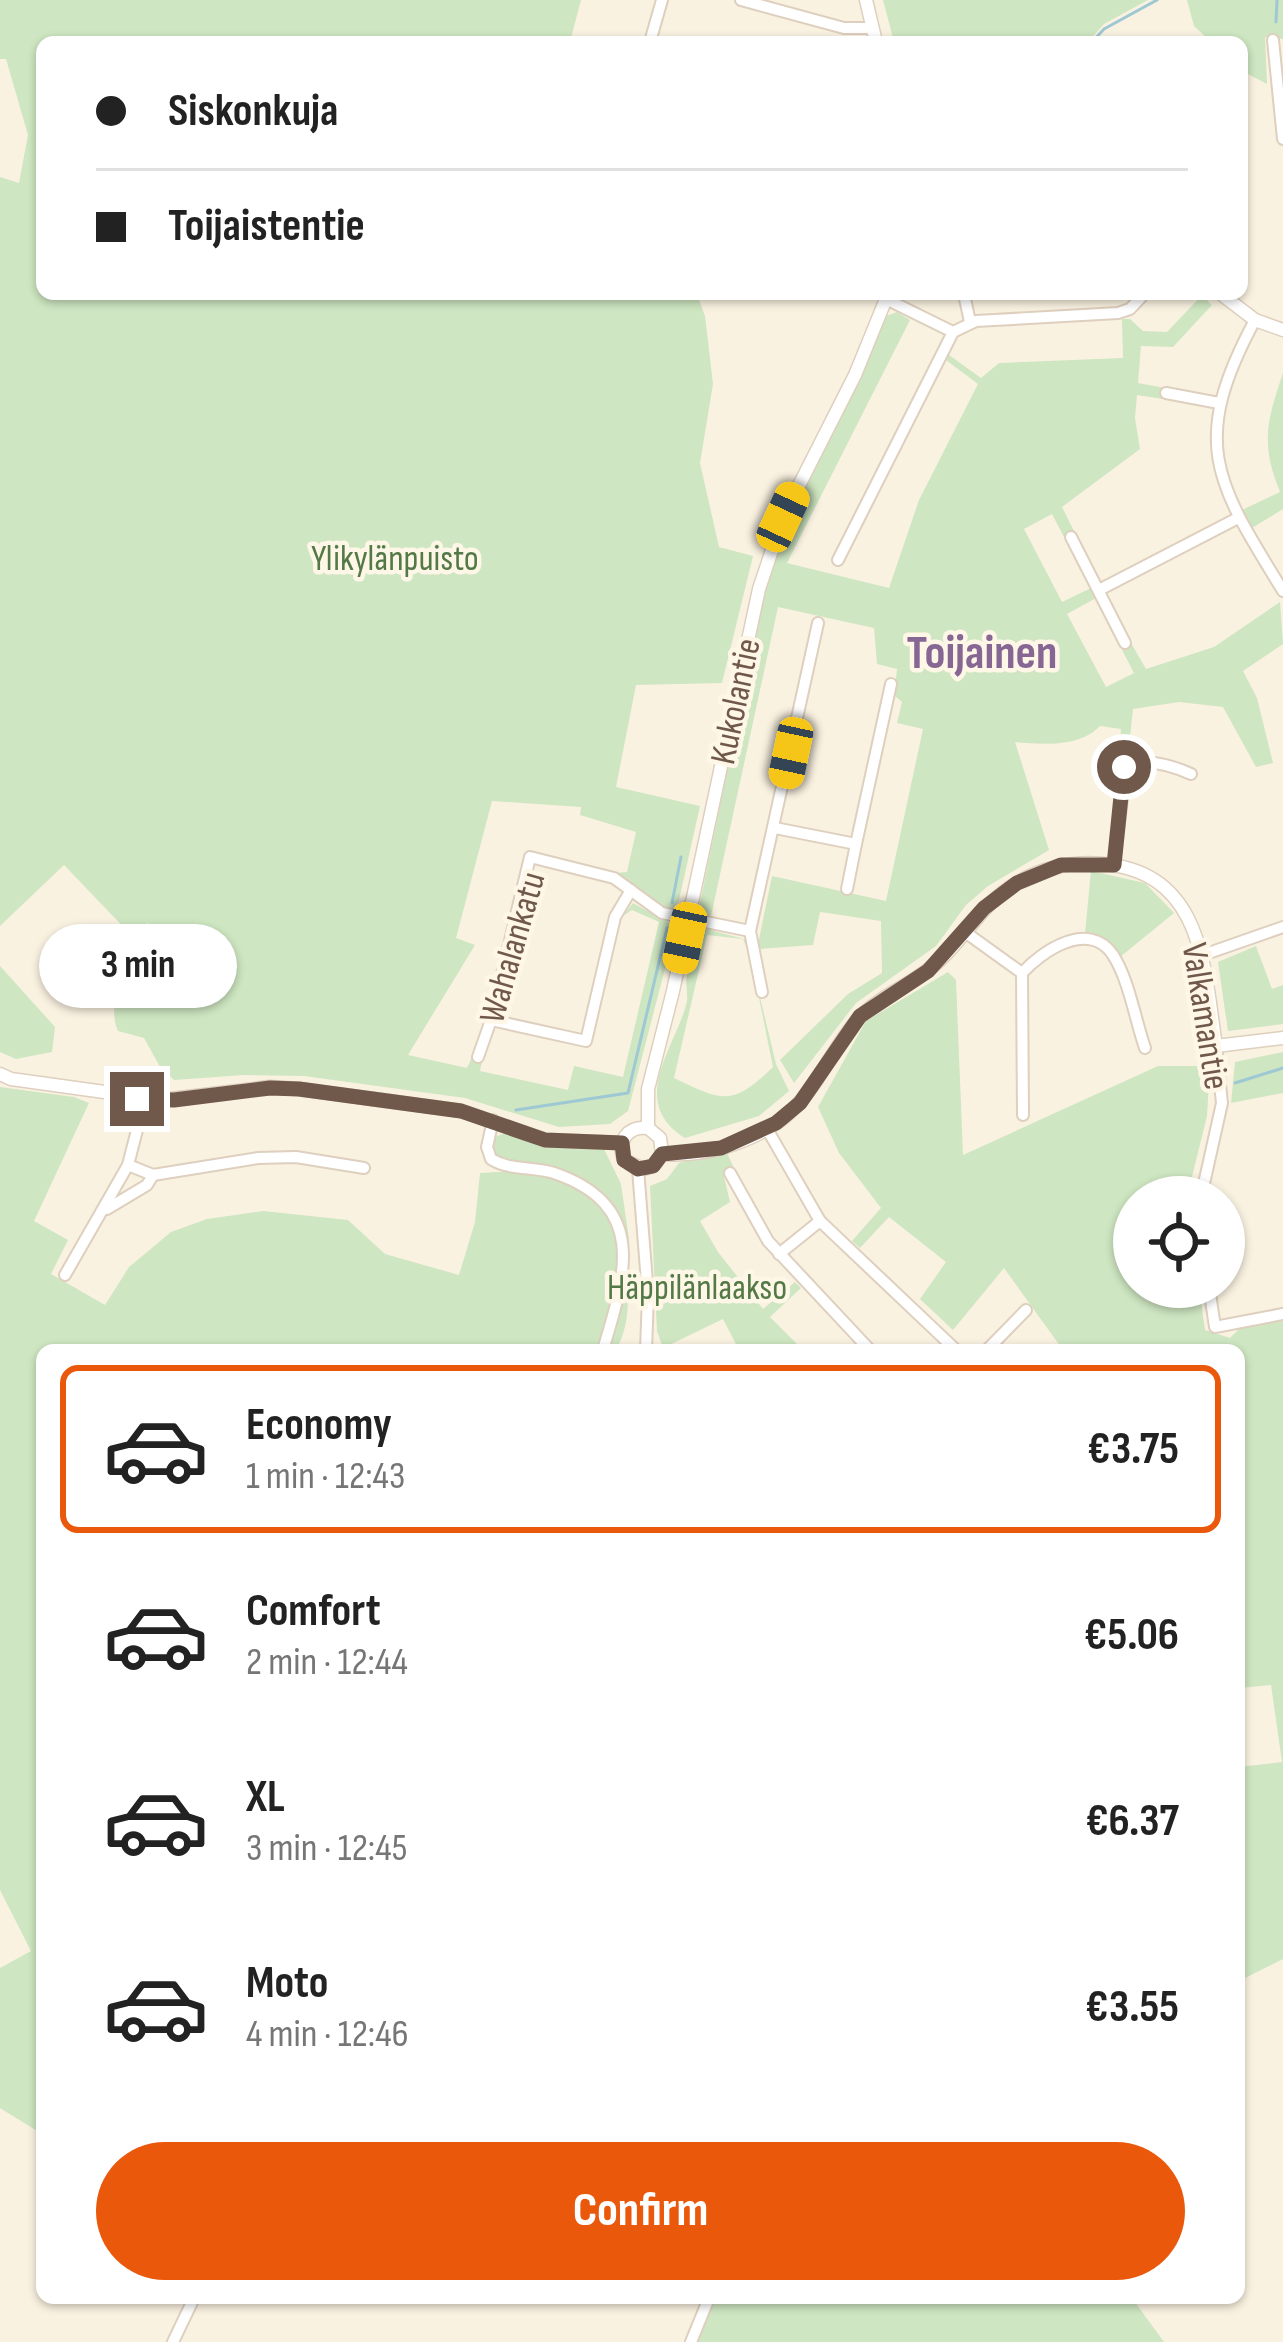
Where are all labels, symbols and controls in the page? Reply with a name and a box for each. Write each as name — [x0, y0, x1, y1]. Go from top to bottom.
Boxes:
text: Siskonkuja — [168, 84, 338, 139]
text: Toijaistentie — [168, 199, 365, 254]
car — [751, 477, 815, 557]
park label: Ylikylänpuisto — [311, 538, 479, 581]
district label: Toijainen — [907, 625, 1057, 682]
street label: Kukolantie — [702, 635, 771, 768]
car — [766, 714, 816, 792]
route start — [1097, 740, 1151, 794]
street label: Wahalankatu — [471, 867, 555, 1028]
car — [660, 899, 710, 977]
callout: 3 min — [38, 925, 236, 1009]
street label: Valkamantie — [1172, 940, 1237, 1093]
text: 3 min — [101, 942, 175, 989]
route end — [110, 1072, 164, 1126]
map controls — [1113, 1176, 1245, 1308]
button: locate — [1113, 1176, 1245, 1308]
park label: Häppilänlaakso — [607, 1267, 787, 1310]
icon: car — [102, 1395, 210, 1503]
text: Economy — [246, 1398, 392, 1453]
text: €3.75 — [1087, 1422, 1179, 1477]
text: 1 min · 12:43 — [246, 1453, 405, 1500]
icon: car — [102, 1581, 210, 1689]
text: Comfort — [246, 1584, 381, 1639]
text: €5.06 — [1084, 1608, 1179, 1663]
text: 2 min · 12:44 — [246, 1639, 408, 1686]
icon: car — [102, 1767, 210, 1875]
text: XL — [246, 1770, 285, 1825]
text: €6.37 — [1085, 1794, 1179, 1849]
text: 3 min · 12:45 — [246, 1825, 407, 1872]
icon: car — [102, 1953, 210, 2061]
text: Moto — [246, 1956, 328, 2011]
text: €3.55 — [1085, 1980, 1179, 2035]
text: 4 min · 12:46 — [246, 2011, 409, 2058]
button: Confirm — [96, 2142, 1185, 2280]

